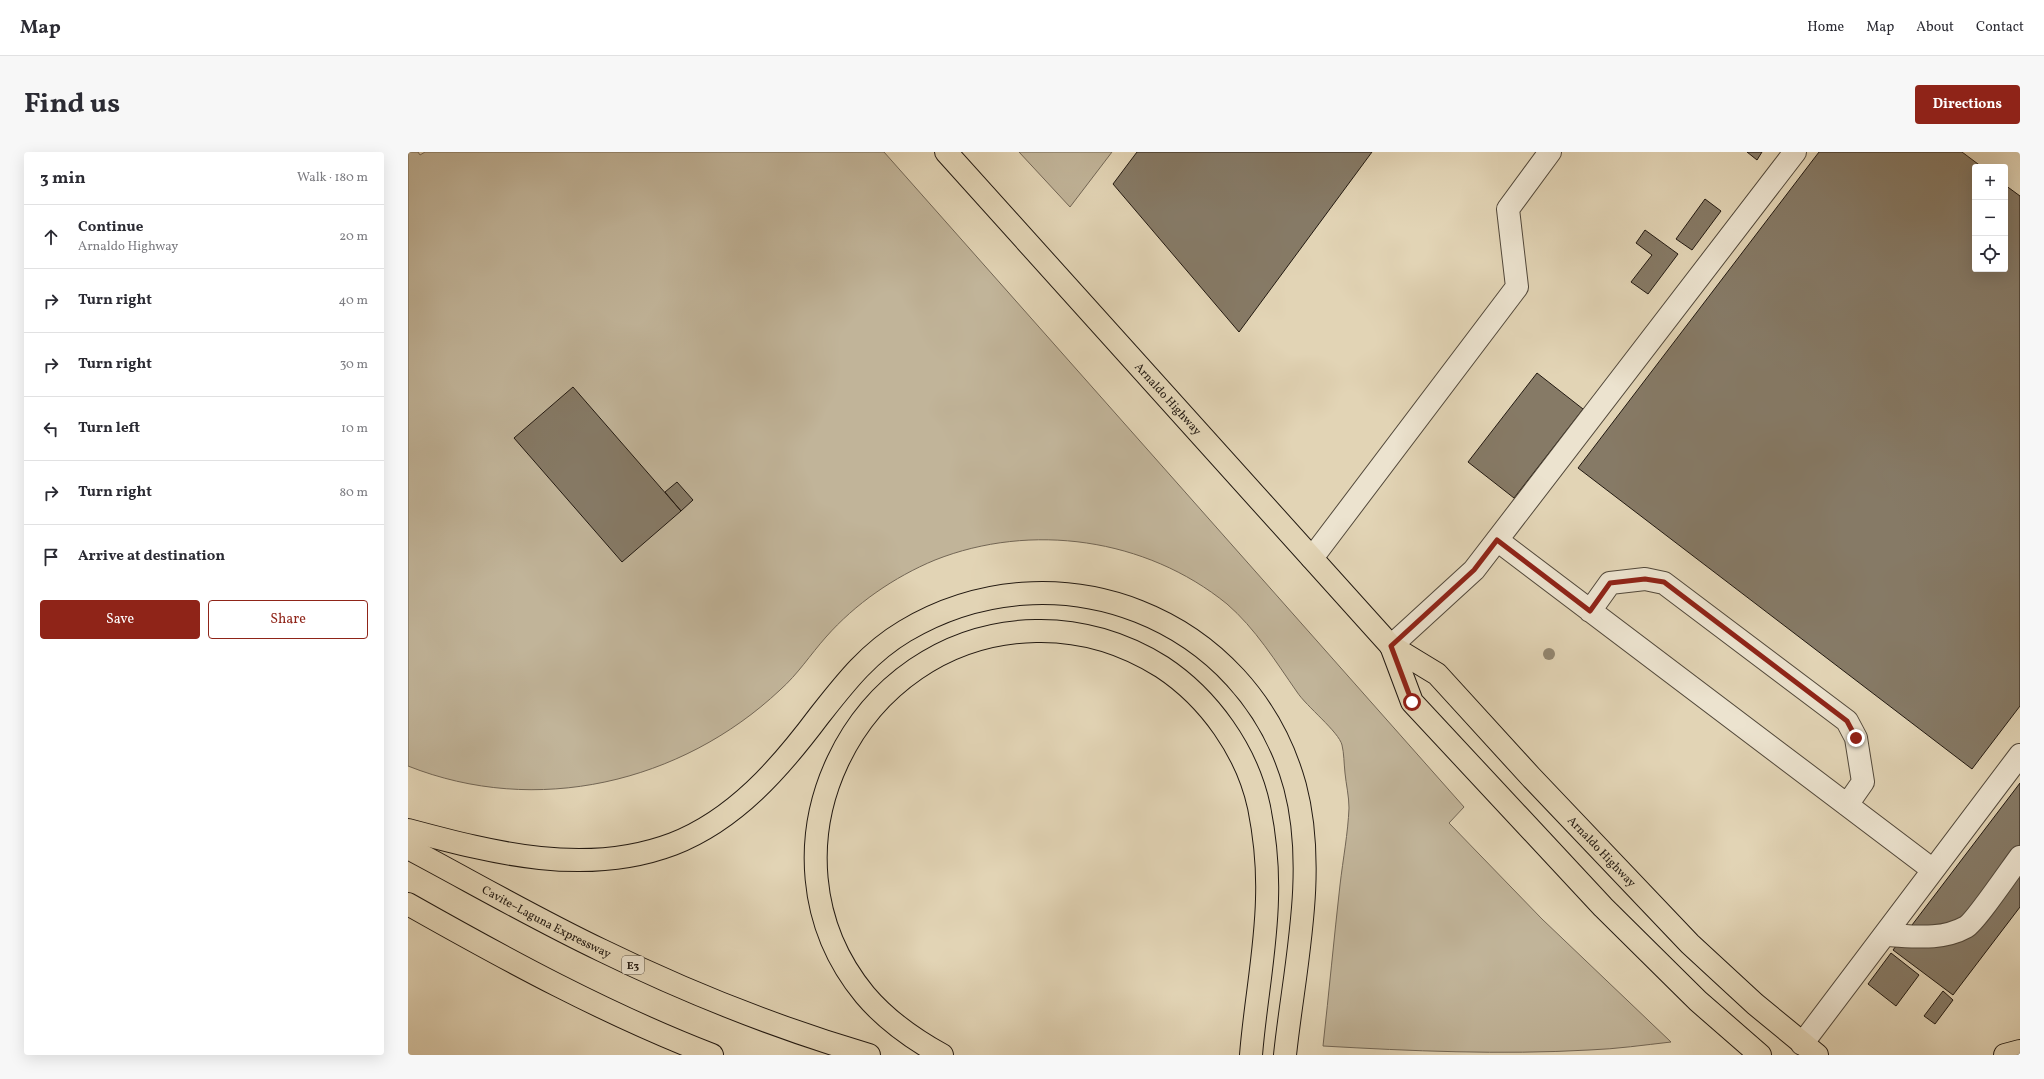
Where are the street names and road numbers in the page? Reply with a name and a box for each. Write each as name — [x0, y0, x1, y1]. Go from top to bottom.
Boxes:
street label: Arnaldo Highway — [1130, 360, 1205, 440]
street label: Arnaldo Highway — [1563, 813, 1639, 892]
street label: Cavite–Laguna Expressway — [479, 882, 614, 963]
road number: E3 — [622, 956, 644, 974]

